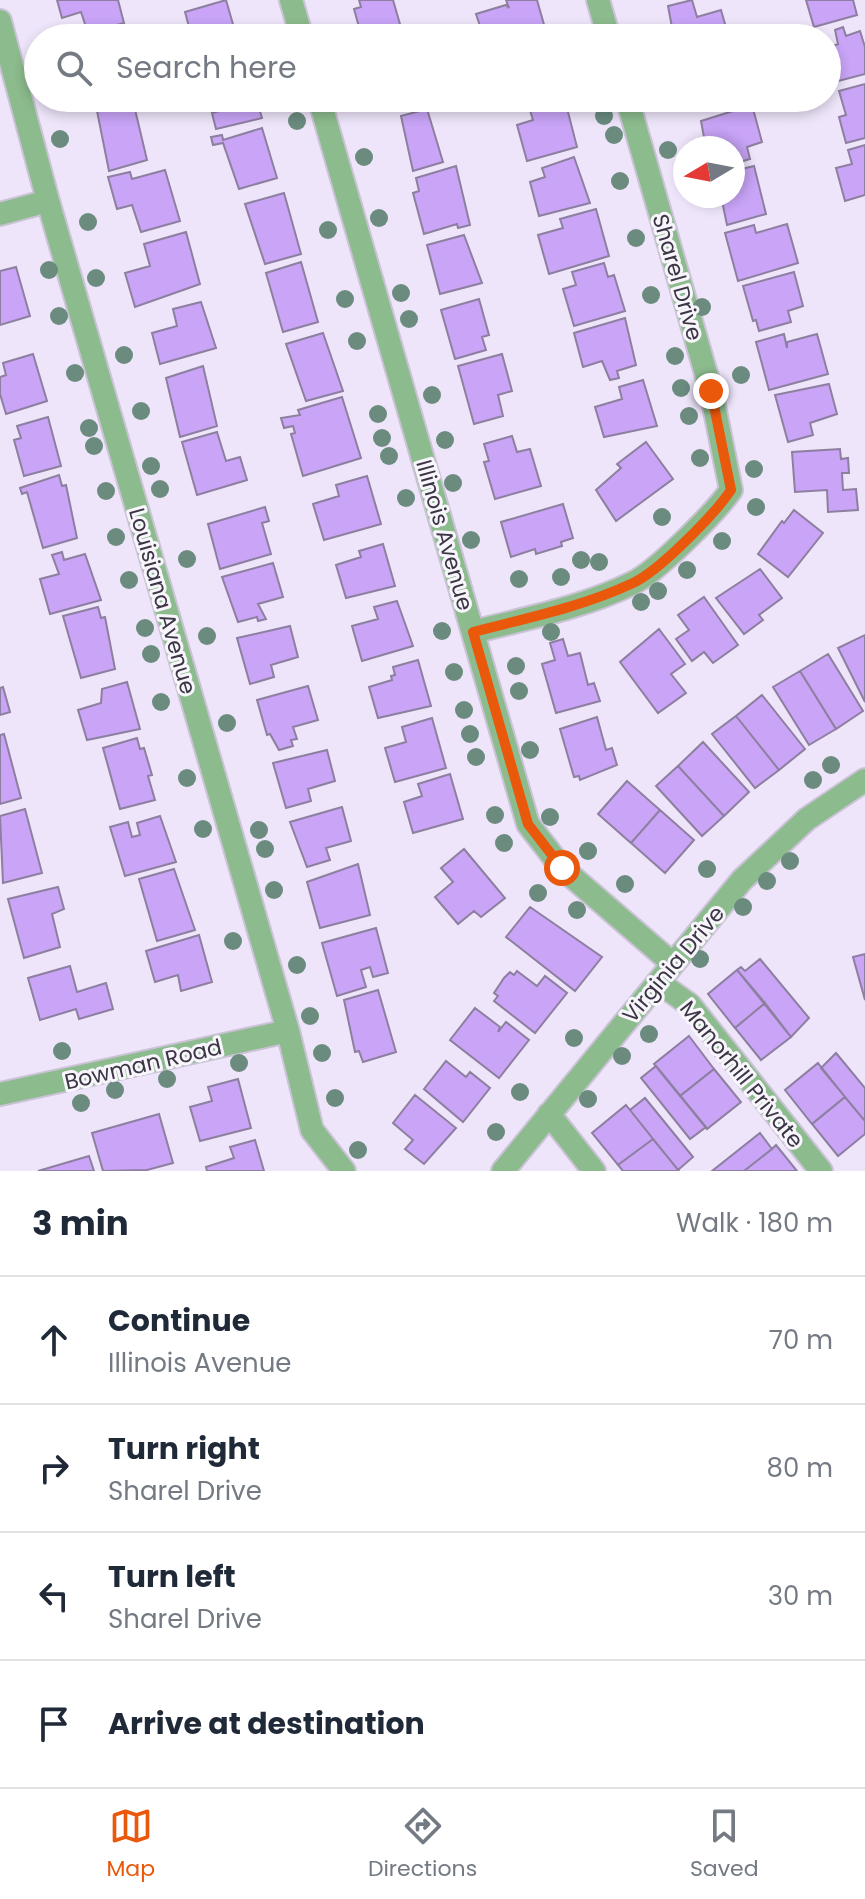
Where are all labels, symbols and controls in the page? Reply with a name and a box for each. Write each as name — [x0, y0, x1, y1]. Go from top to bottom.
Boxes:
search box — [24, 24, 841, 112]
icon: search — [52, 46, 96, 90]
text: Search here — [116, 46, 297, 89]
north arrow — [673, 136, 745, 208]
street label: Sharel Drive — [645, 210, 710, 344]
route end — [693, 373, 729, 409]
street label: Illinois Avenue — [408, 456, 481, 614]
street label: Louisiana Avenue — [121, 504, 204, 698]
route start — [544, 850, 580, 886]
street label: Virginia Drive — [615, 899, 732, 1030]
street label: Manorhill Private — [672, 994, 811, 1155]
street label: Bowman Road — [62, 1031, 225, 1098]
text: 3 min — [32, 1199, 129, 1247]
text: Walk · 180 m — [676, 1205, 833, 1241]
text: Continue — [108, 1299, 250, 1342]
icon: ahead — [32, 1318, 76, 1362]
text: 70 m — [769, 1322, 833, 1358]
text: Illinois Avenue — [108, 1345, 291, 1381]
text: Turn right — [108, 1427, 260, 1470]
icon: right — [32, 1446, 76, 1490]
text: 80 m — [767, 1450, 833, 1486]
text: Sharel Drive — [108, 1473, 262, 1509]
text: Turn left — [108, 1555, 236, 1598]
icon: left — [32, 1574, 76, 1618]
text: 30 m — [768, 1578, 833, 1614]
text: Sharel Drive — [108, 1601, 262, 1637]
icon: arrive — [32, 1702, 76, 1746]
text: Arrive at destination — [108, 1702, 425, 1745]
tab: Map — [106, 1804, 155, 1885]
tab: Directions — [368, 1804, 477, 1885]
tab: Saved — [690, 1804, 759, 1885]

